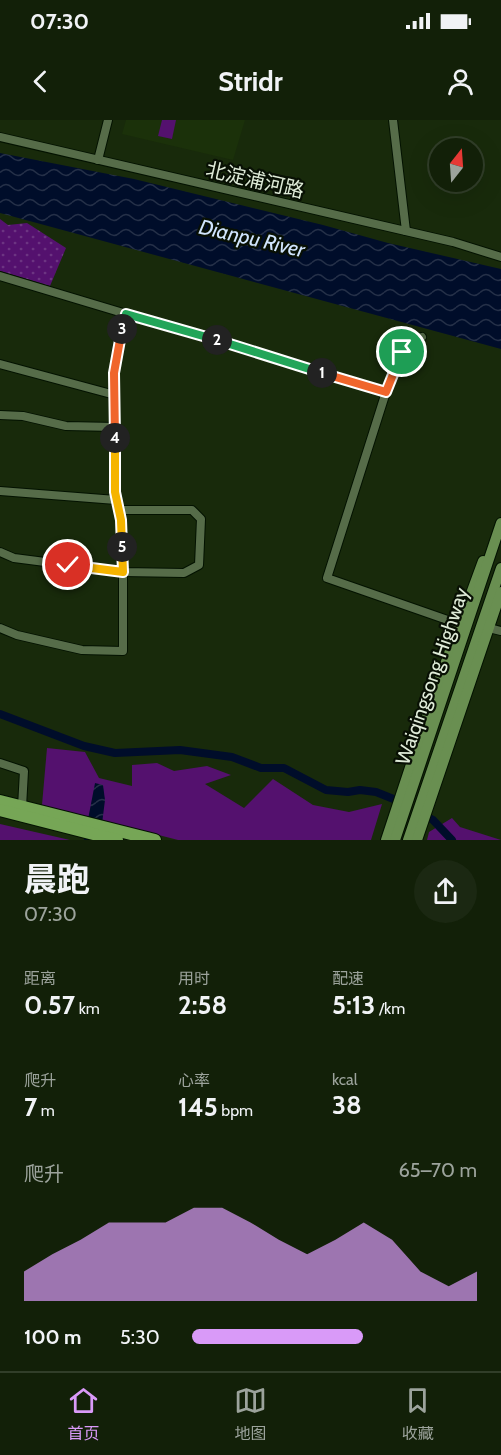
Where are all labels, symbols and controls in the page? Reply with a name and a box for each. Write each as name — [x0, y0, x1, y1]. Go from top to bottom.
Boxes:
text: 07:30 — [30, 8, 89, 35]
icon: back — [24, 65, 57, 98]
text: Stridr — [218, 65, 283, 98]
icon: person — [444, 65, 477, 98]
north arrow — [429, 138, 483, 192]
map controls — [429, 138, 483, 192]
street label: 北淀浦河路 — [204, 157, 306, 203]
water label: Dianpu River — [197, 214, 309, 263]
pin: 3 — [107, 314, 137, 344]
text: 3 — [118, 319, 126, 338]
pin: 2 — [202, 325, 232, 355]
pin — [376, 326, 427, 377]
text: 2 — [213, 330, 221, 349]
icon: arrive — [385, 335, 418, 368]
pin: 1 — [307, 358, 337, 388]
text: 1 — [319, 363, 325, 382]
pin: 4 — [100, 423, 130, 453]
text: 4 — [110, 428, 120, 447]
pin: 5 — [107, 532, 137, 562]
text: 5 — [118, 537, 126, 556]
pin — [42, 539, 93, 590]
icon: check — [51, 548, 84, 581]
street label: Waiqingsong Highway — [390, 584, 474, 768]
text: 晨跑 — [24, 859, 90, 899]
button: share — [414, 860, 477, 923]
text: 07:30 — [24, 902, 77, 926]
text: 距离 — [24, 969, 56, 988]
text: 用时 — [178, 969, 210, 988]
text: 配速 — [332, 969, 364, 988]
text: 0.57 — [24, 989, 75, 1021]
text: 2:58 — [178, 989, 227, 1021]
text: 5:13 — [332, 989, 375, 1021]
text: km — [75, 999, 100, 1018]
text: /km — [375, 999, 405, 1018]
text: kcal — [332, 1070, 358, 1089]
text: 爬升 — [24, 1071, 56, 1090]
text: 心率 — [178, 1071, 210, 1090]
text: 38 — [332, 1089, 362, 1121]
text: 7 — [24, 1091, 37, 1123]
text: 145 — [178, 1091, 218, 1123]
text: m — [37, 1101, 55, 1120]
text: bpm — [218, 1101, 253, 1120]
text: 65–70 m — [398, 1158, 477, 1182]
text: 爬升 — [24, 1162, 64, 1186]
text: 100 m — [24, 1325, 82, 1349]
text: 5:30 — [120, 1325, 160, 1349]
tab: 首页 — [67, 1384, 100, 1444]
tab: 地图 — [234, 1384, 267, 1444]
tab: 收藏 — [401, 1384, 434, 1444]

